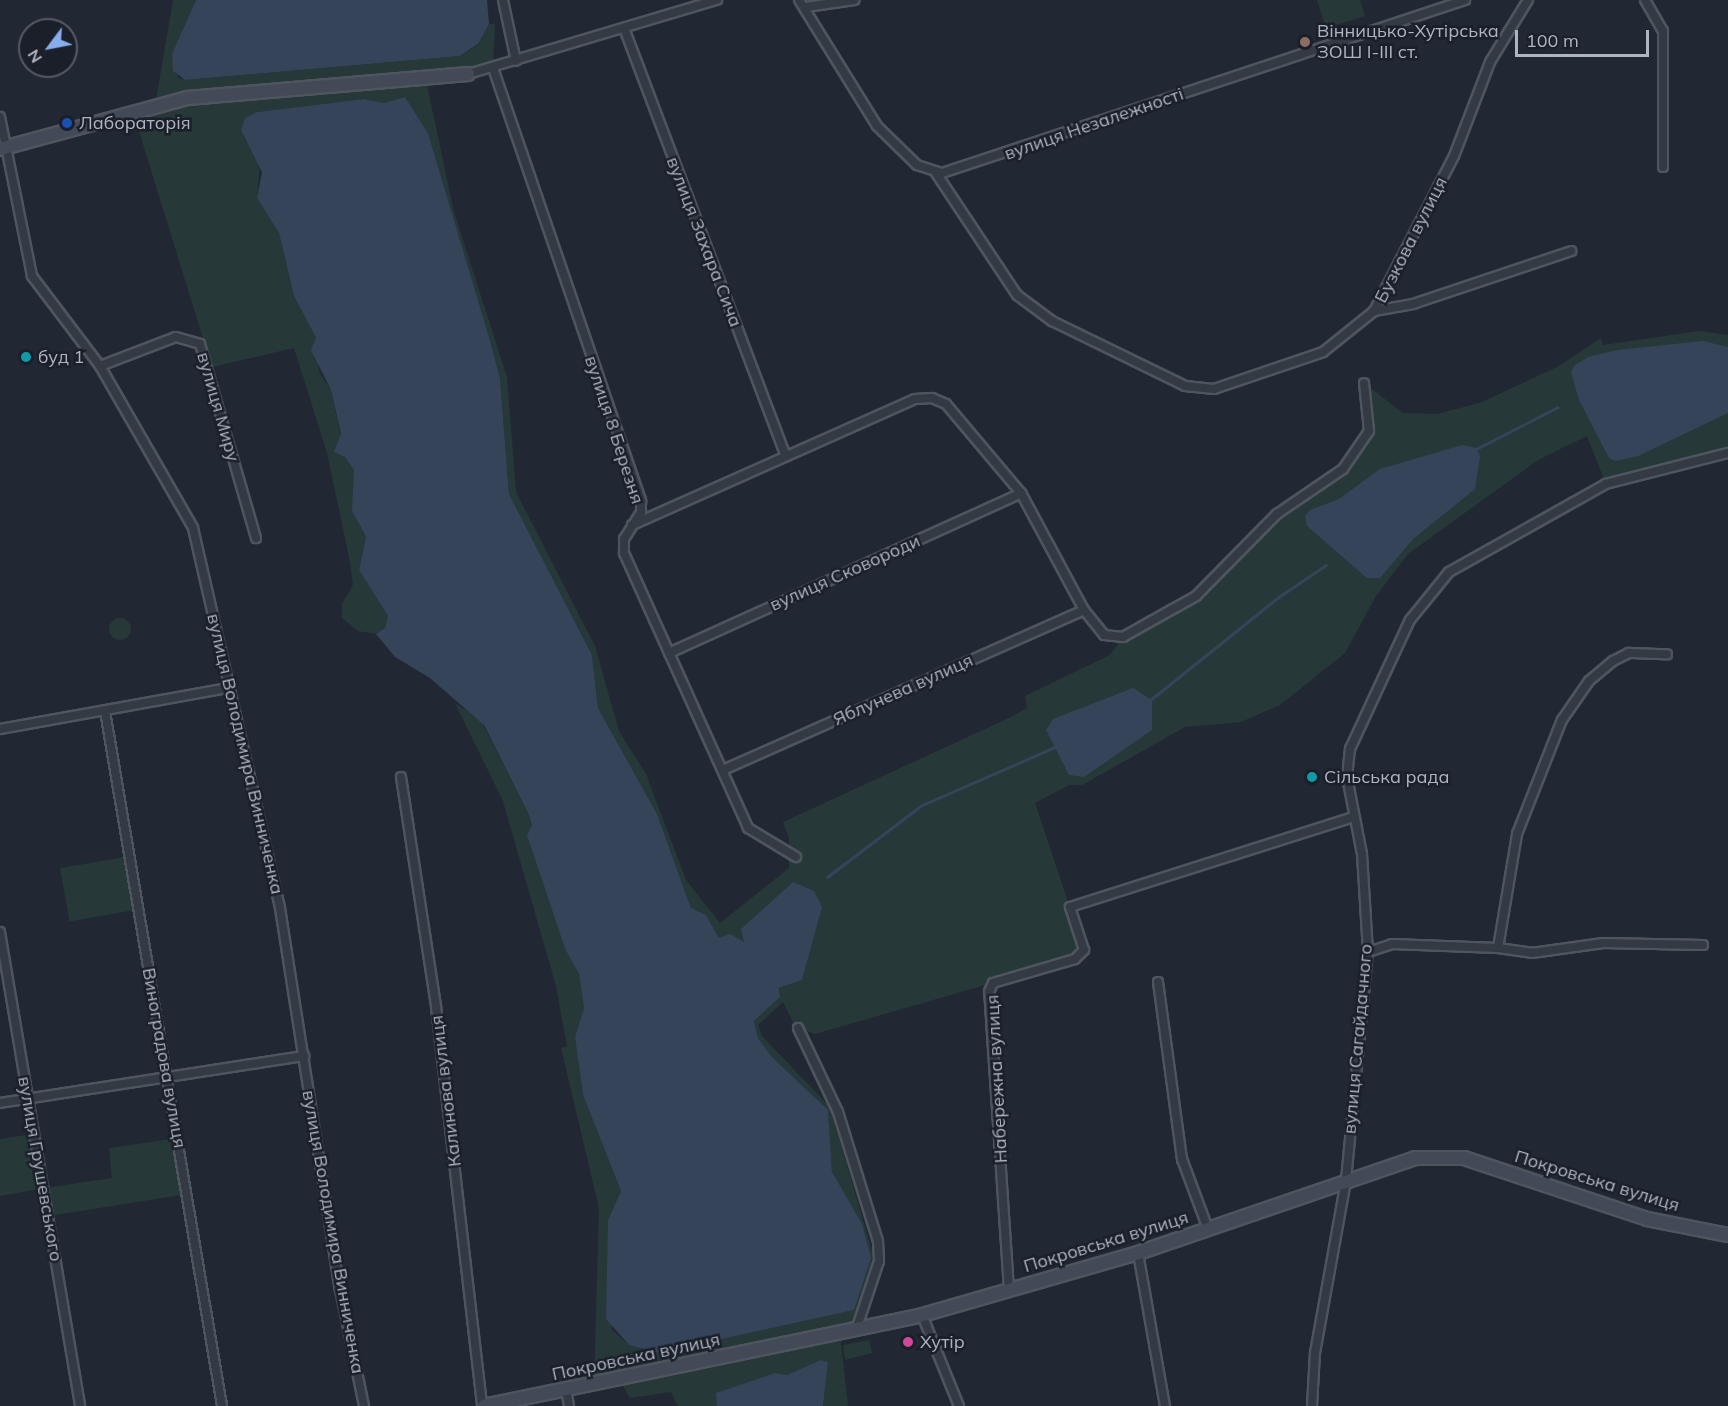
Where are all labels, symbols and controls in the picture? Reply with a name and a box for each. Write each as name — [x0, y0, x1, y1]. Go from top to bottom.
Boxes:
north arrow — [18, 18, 78, 78]
scale bar — [1518, 18, 1652, 56]
place label: Вінницько-Хутірська ЗОШ І-ІІІ ст. — [1317, 21, 1499, 63]
text: 100 m — [1526, 29, 1579, 52]
marker: Вінницько-Хутірська ЗОШ І-ІІІ ст. — [1298, 35, 1312, 49]
text: N — [23, 46, 46, 67]
street label: вулиця Незалежності — [1002, 83, 1186, 165]
place label: Лабораторія — [79, 112, 191, 134]
marker: Лабораторія — [60, 116, 74, 130]
street label: вулиця Захара Сича — [662, 154, 746, 330]
street label: Бузкова вулиця — [1370, 173, 1452, 307]
place label: буд 1 — [38, 346, 84, 368]
marker: буд 1 — [19, 350, 33, 364]
street label: вулиця Миру — [192, 350, 244, 464]
street label: вулиця 8 Березня — [580, 353, 648, 507]
street label: вулиця Сковороди — [767, 530, 923, 616]
street label: вулиця Володимира Винниченка — [202, 612, 288, 896]
street label: Яблунева вулиця — [830, 649, 976, 731]
place label: Сільська рада — [1324, 766, 1449, 788]
marker: Сільська рада — [1305, 770, 1319, 784]
street label: вулиця Сагайдачного — [1339, 943, 1377, 1135]
street label: Виноградова вулиця — [138, 966, 190, 1150]
street label: Набережна вулиця — [982, 994, 1012, 1164]
street label: Калинова вулиця — [426, 1014, 466, 1168]
street label: вулиця Грушевського — [13, 1075, 67, 1263]
street label: вулиця Володимира Винниченка — [297, 1089, 369, 1375]
street label: Покровська вулиця — [1512, 1146, 1682, 1216]
street label: Покровська вулиця — [1021, 1207, 1191, 1277]
street label: Покровська вулиця — [550, 1329, 722, 1385]
place label: Хутір — [920, 1331, 965, 1353]
marker: Хутір — [901, 1335, 915, 1349]

